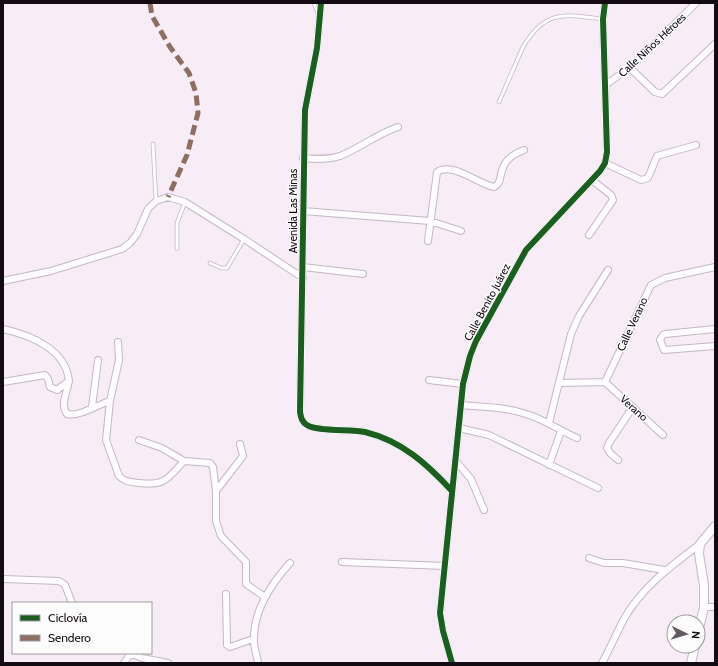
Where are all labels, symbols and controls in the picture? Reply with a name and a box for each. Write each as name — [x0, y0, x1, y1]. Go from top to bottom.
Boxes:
street label: Calle Niños Héroes — [615, 10, 689, 80]
street label: Avenida Las Minas — [286, 168, 300, 253]
street label: Calle Benito Juárez — [461, 261, 513, 343]
street label: Calle Verano — [613, 295, 651, 353]
street label: Verano — [617, 392, 651, 424]
legend — [12, 602, 152, 654]
text: Ciclovía — [48, 610, 87, 625]
north arrow — [666, 614, 706, 654]
text: Sendero — [48, 630, 91, 645]
text: N — [689, 630, 703, 639]

